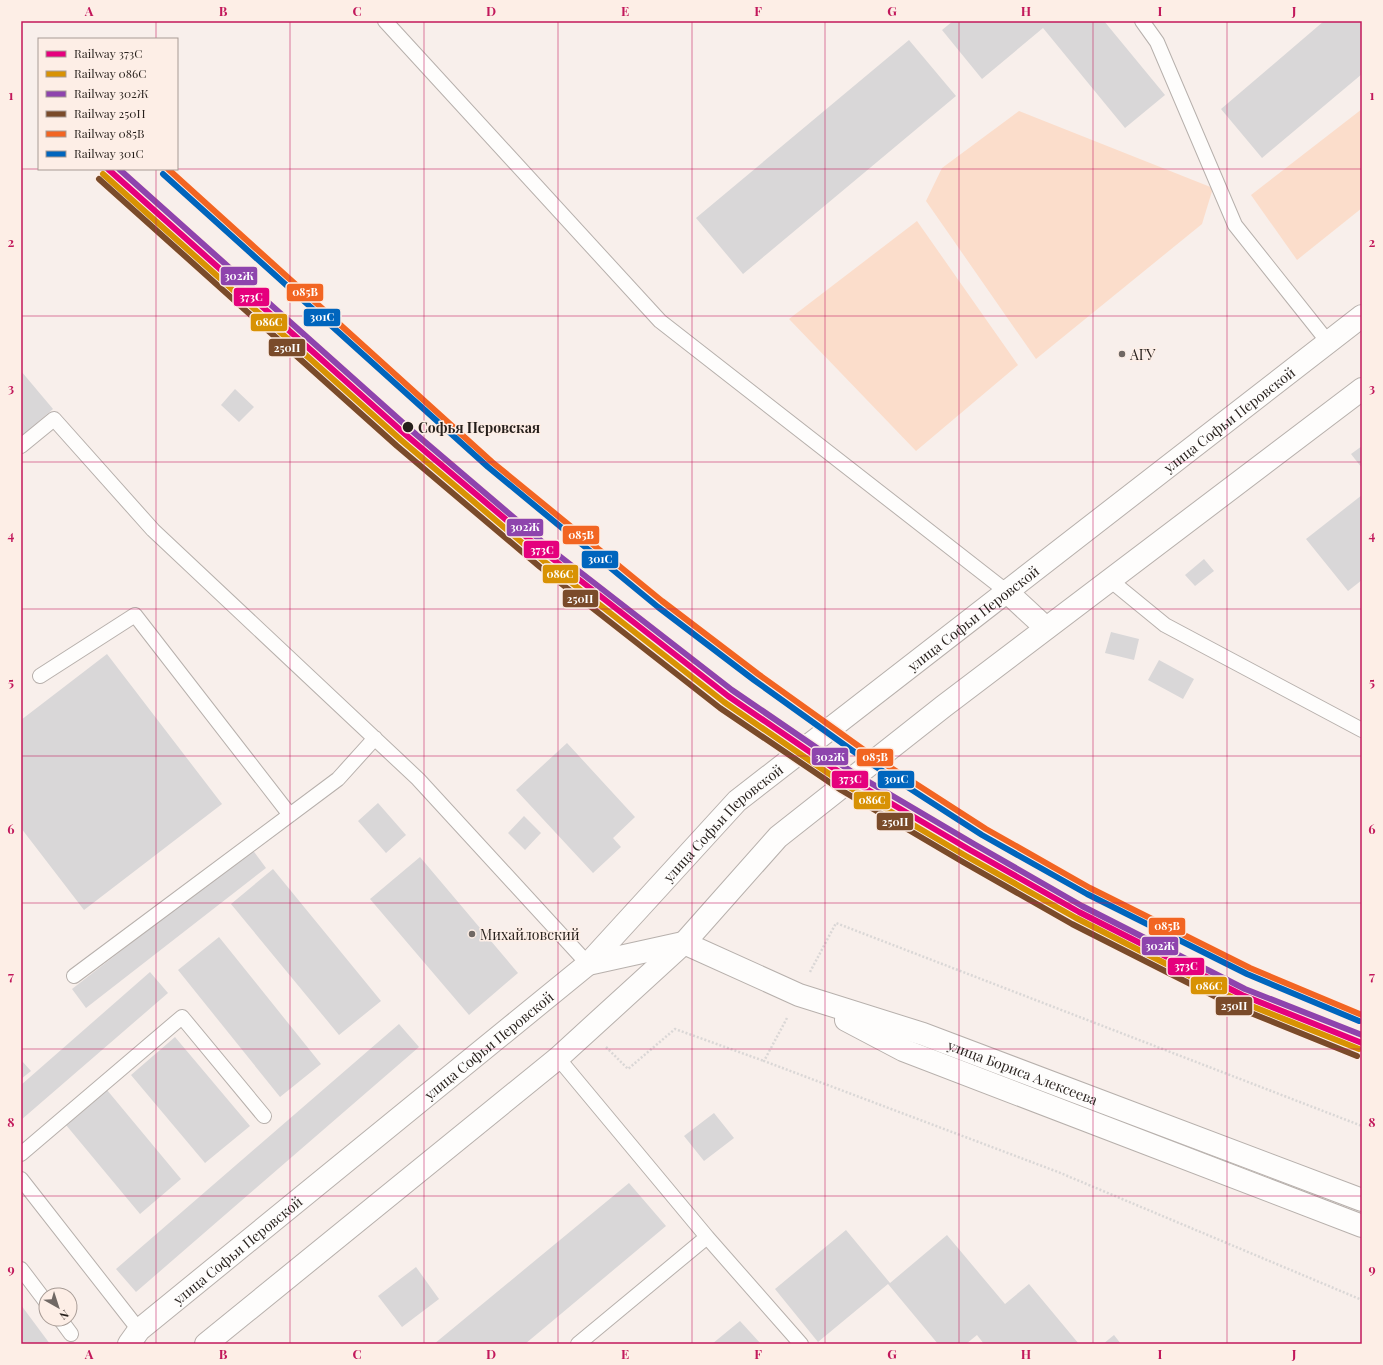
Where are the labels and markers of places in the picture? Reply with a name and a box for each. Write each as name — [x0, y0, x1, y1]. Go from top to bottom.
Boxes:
place label: АГУ — [1129, 345, 1156, 364]
marker: АГУ — [1117, 349, 1127, 359]
place label: Софья Перовская — [418, 418, 540, 437]
marker: Софья Перовская — [401, 420, 415, 434]
place label: Михайловский — [480, 925, 580, 944]
marker: Михайловский — [467, 929, 477, 939]

